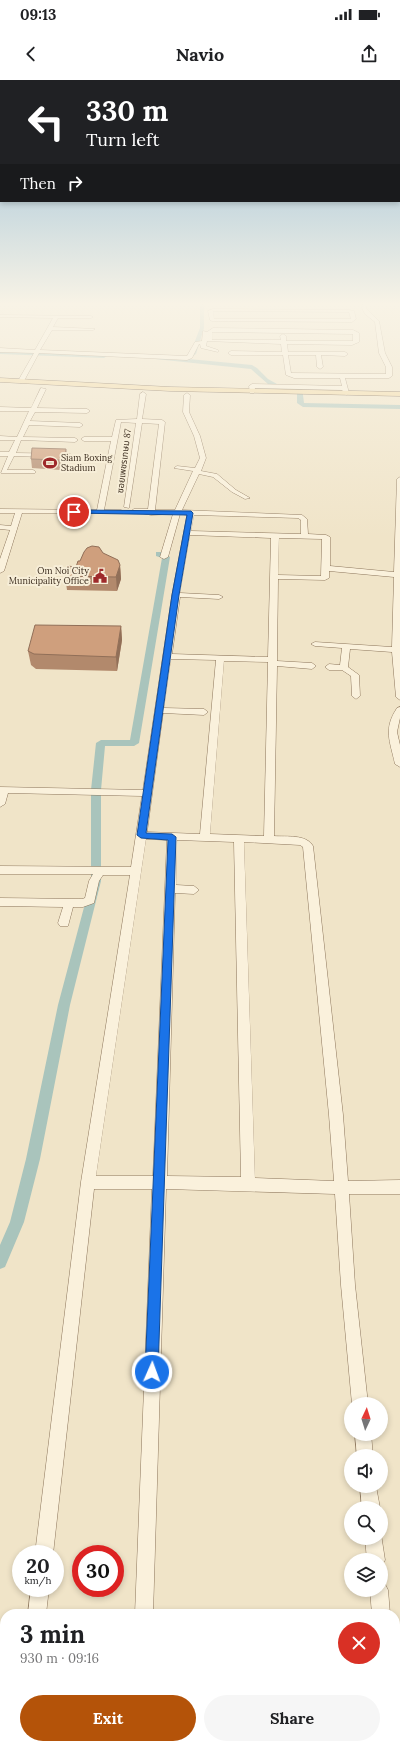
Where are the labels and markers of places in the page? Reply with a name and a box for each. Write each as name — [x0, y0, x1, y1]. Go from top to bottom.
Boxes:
place label: Siam Boxing Stadium — [61, 452, 113, 473]
sports icon: Siam Boxing Stadium — [42, 455, 58, 471]
pin — [57, 495, 91, 529]
place label: Om Noi City Municipality Office — [9, 565, 89, 586]
public building icon: Om Noi City Municipality Office — [92, 568, 108, 584]

